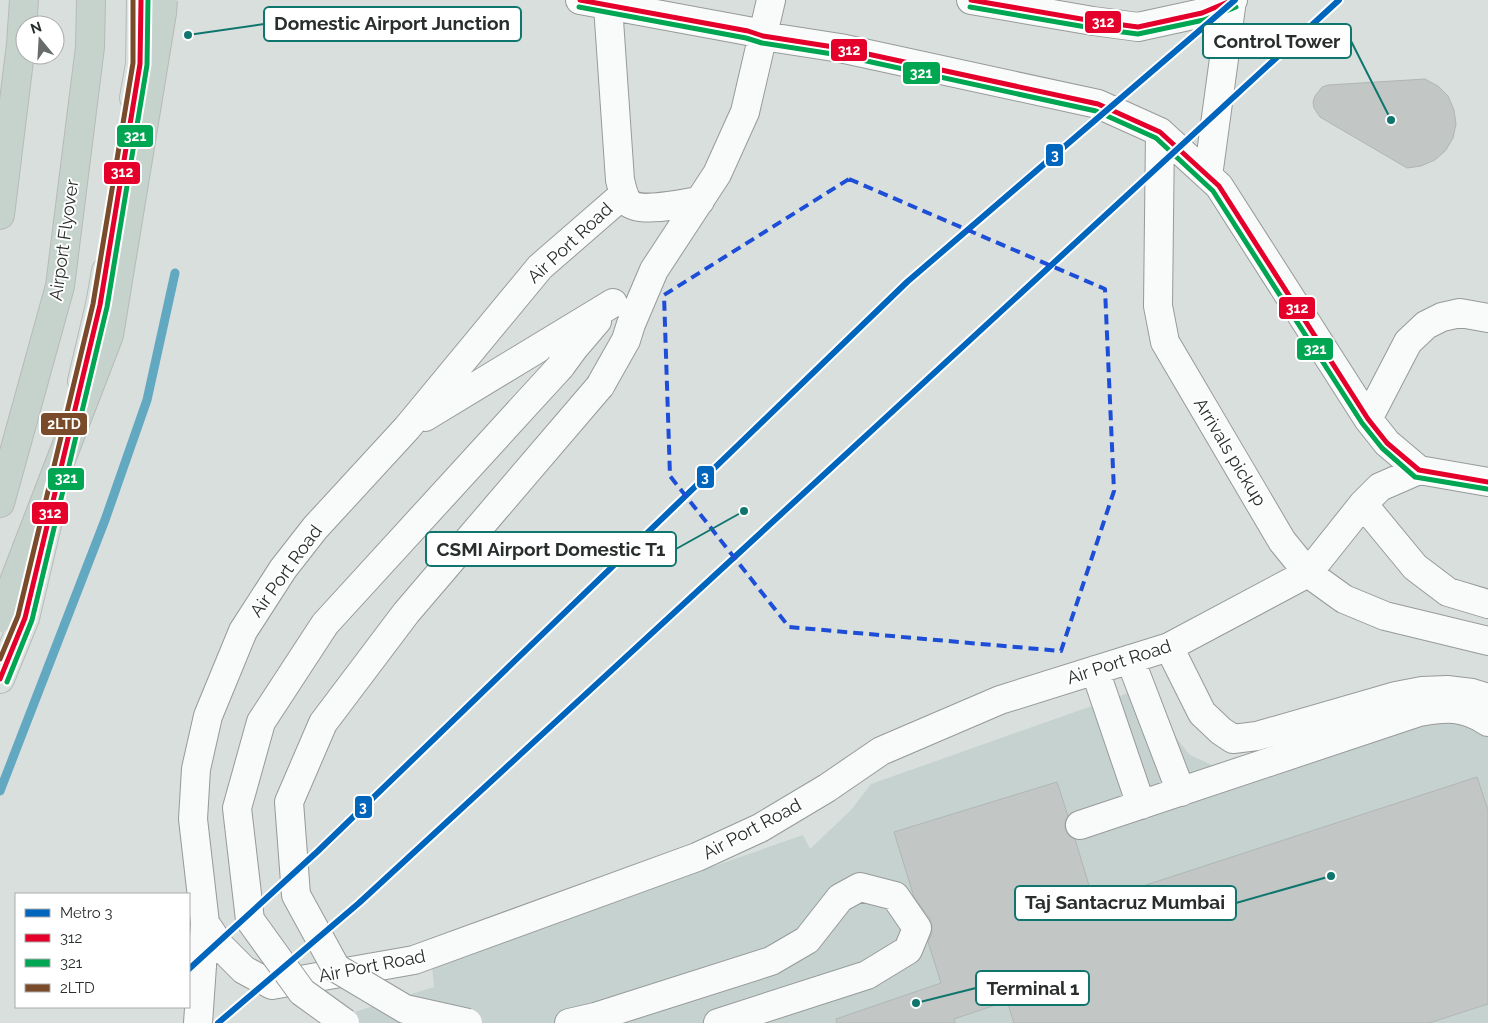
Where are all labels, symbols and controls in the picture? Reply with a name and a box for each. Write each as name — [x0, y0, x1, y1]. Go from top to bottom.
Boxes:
callout: Domestic Airport Junction — [264, 7, 521, 41]
line badge: 312 — [1084, 10, 1122, 34]
text: Domestic Airport Junction — [274, 12, 510, 34]
text: 312 — [1092, 14, 1114, 30]
north arrow — [15, 15, 65, 65]
text: N — [28, 18, 44, 37]
callout: Control Tower — [1203, 24, 1351, 58]
text: Control Tower — [1214, 30, 1341, 52]
line badge: 312 — [830, 38, 868, 62]
text: 312 — [838, 42, 860, 58]
line badge: 321 — [902, 61, 941, 85]
text: 321 — [910, 65, 932, 81]
line badge: 321 — [116, 124, 154, 148]
text: 321 — [124, 128, 146, 144]
line badge: 3 — [1045, 143, 1064, 167]
text: 3 — [1051, 147, 1059, 163]
line badge: 312 — [103, 161, 141, 185]
text: 312 — [111, 164, 133, 180]
street label: Airport Flyover — [45, 177, 83, 302]
street label: Air Port Road — [523, 198, 616, 287]
line badge: 312 — [1278, 296, 1316, 320]
text: 312 — [1286, 300, 1308, 316]
line badge: 321 — [1296, 337, 1334, 361]
text: 321 — [1304, 341, 1326, 357]
street label: Arrivals pickup — [1190, 394, 1271, 510]
line badge: 2LTD — [40, 412, 88, 436]
text: 2LTD — [47, 416, 81, 432]
line badge: 3 — [696, 465, 715, 489]
line badge: 321 — [47, 467, 85, 491]
text: 3 — [701, 469, 709, 485]
text: 321 — [55, 470, 77, 486]
line badge: 312 — [31, 501, 69, 525]
text: 312 — [39, 505, 61, 521]
street label: Air Port Road — [245, 521, 326, 621]
callout: CSMI Airport Domestic T1 — [426, 532, 676, 566]
text: CSMI Airport Domestic T1 — [437, 538, 666, 560]
street label: Air Port Road — [1064, 635, 1174, 688]
street label: Air Port Road — [699, 794, 805, 863]
line badge: 3 — [354, 795, 373, 819]
text: 3 — [359, 799, 367, 815]
callout: Taj Santacruz Mumbai — [1015, 886, 1236, 920]
text: Taj Santacruz Mumbai — [1025, 891, 1225, 913]
legend — [15, 893, 190, 1008]
text: Metro 3 — [60, 904, 113, 922]
text: 312 — [60, 929, 82, 947]
street label: Air Port Road — [317, 945, 427, 986]
text: 321 — [60, 954, 83, 972]
callout: Terminal 1 — [976, 971, 1089, 1005]
text: Terminal 1 — [987, 977, 1080, 999]
text: 2LTD — [60, 979, 95, 997]

